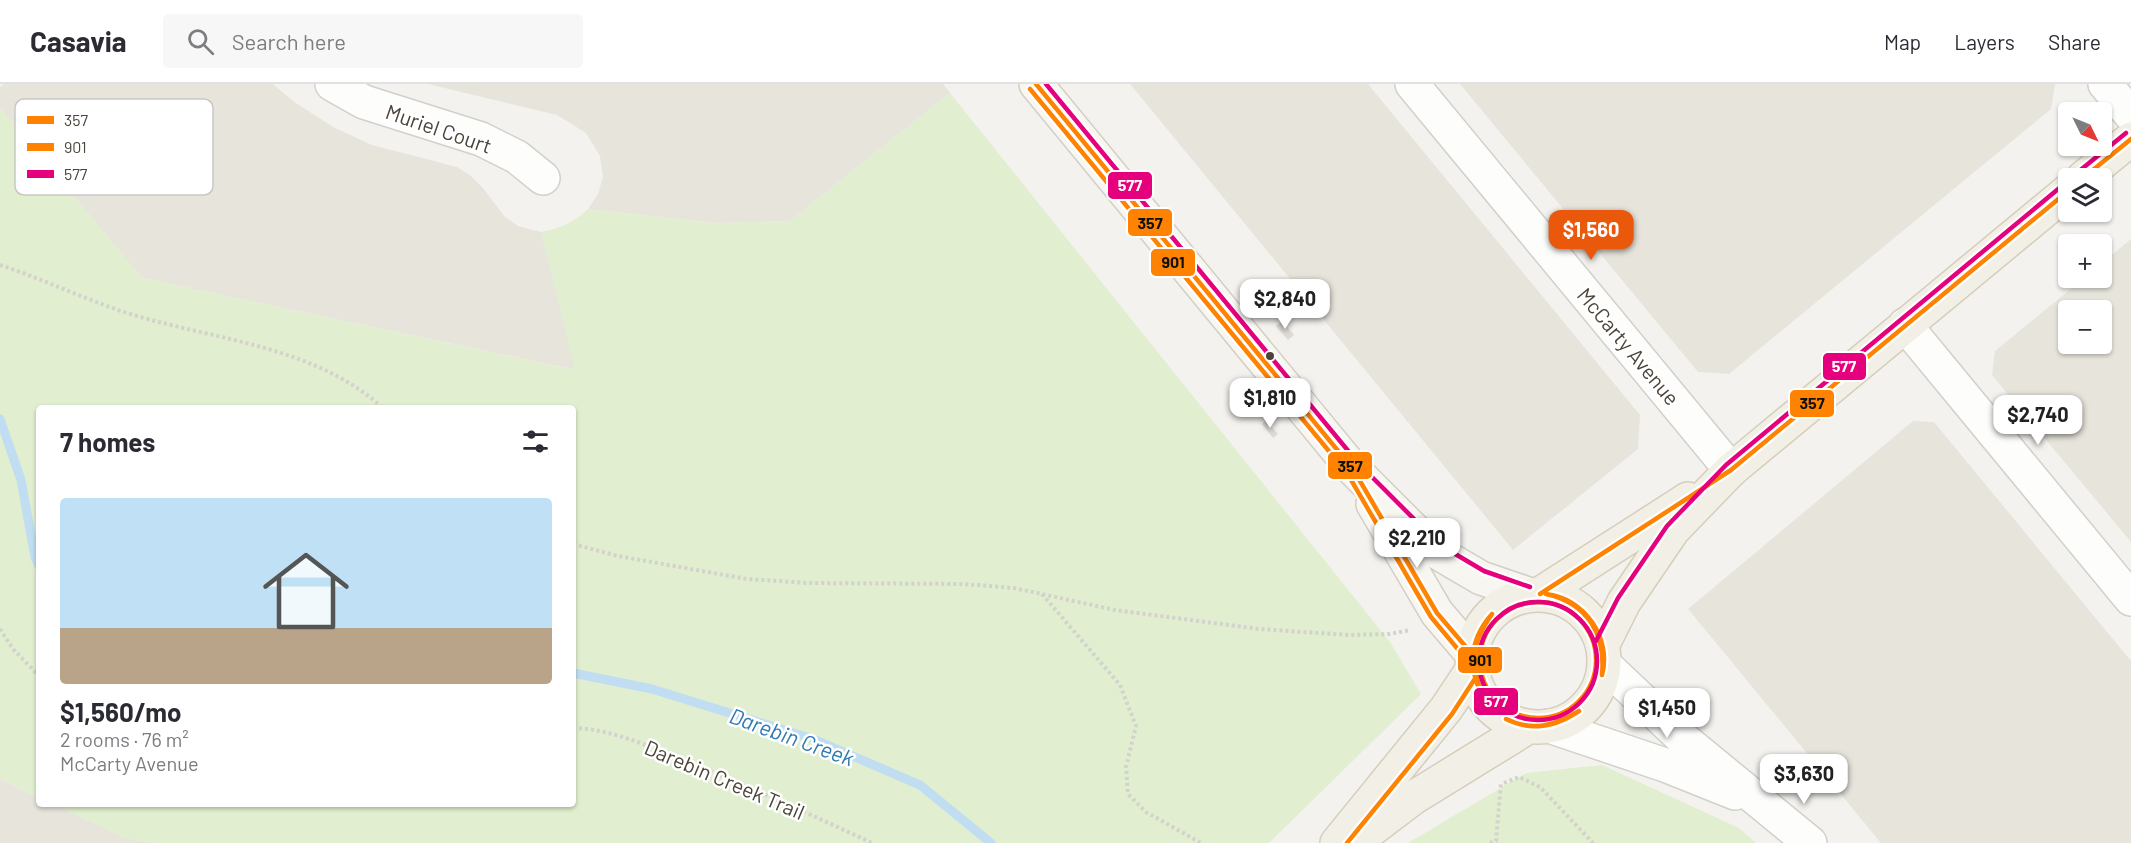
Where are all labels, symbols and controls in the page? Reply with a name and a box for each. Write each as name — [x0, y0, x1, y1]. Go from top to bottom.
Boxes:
search box — [163, 14, 583, 68]
text: Casavia — [30, 24, 127, 58]
icon: search — [184, 25, 217, 58]
text: Search here — [232, 28, 346, 54]
text: Map — [1884, 29, 1921, 54]
text: Layers — [1954, 29, 2015, 54]
text: Share — [2048, 29, 2101, 54]
street label: Muriel Court — [383, 98, 495, 158]
legend — [15, 99, 213, 195]
north arrow — [2058, 102, 2112, 156]
map controls — [2058, 102, 2112, 354]
text: 357 — [64, 110, 88, 129]
text: 901 — [64, 137, 87, 156]
text: 577 — [64, 164, 88, 183]
button: layers — [2058, 168, 2112, 222]
line badge: 577 — [1107, 171, 1153, 200]
text: 577 — [1118, 175, 1142, 194]
line badge: 357 — [1127, 208, 1173, 237]
pin: $1,560 — [1542, 210, 1640, 261]
text: 357 — [1137, 213, 1163, 232]
text: $1,560 — [1563, 217, 1619, 241]
button: + — [2058, 234, 2112, 288]
line badge: 901 — [1150, 248, 1196, 277]
text: 901 — [1161, 252, 1185, 271]
pin: $2,840 — [1236, 279, 1334, 330]
street label: McCarty Avenue — [1573, 282, 1685, 410]
text: $2,840 — [1254, 286, 1316, 310]
button: − — [2058, 300, 2112, 354]
unlabelled marker — [1264, 350, 1276, 362]
line badge: 577 — [1822, 352, 1867, 381]
text: 577 — [1832, 356, 1856, 375]
pin: $1,810 — [1221, 378, 1319, 429]
text: $1,810 — [1244, 385, 1296, 409]
line badge: 357 — [1789, 389, 1835, 418]
text: 357 — [1799, 393, 1825, 412]
pin: $2,740 — [1989, 395, 2087, 446]
text: $2,740 — [2007, 402, 2069, 426]
icon: filters — [519, 425, 552, 458]
text: 7 homes — [60, 426, 155, 457]
line badge: 357 — [1327, 451, 1373, 480]
text: 357 — [1337, 456, 1363, 475]
pin: $2,210 — [1368, 518, 1466, 569]
text: $2,210 — [1388, 525, 1446, 549]
icon: home — [252, 537, 360, 645]
line badge: 901 — [1457, 646, 1503, 674]
text: 901 — [1468, 650, 1492, 669]
line badge: 577 — [1473, 687, 1519, 716]
pin: $1,450 — [1618, 688, 1716, 739]
text: 577 — [1484, 691, 1508, 710]
text: $1,450 — [1638, 695, 1696, 719]
text: $1,560/mo — [60, 696, 181, 727]
water label: Darebin Creek — [726, 701, 858, 771]
text: 2 rooms · 76 m² — [60, 727, 189, 751]
street label: Darebin Creek Trail — [641, 734, 809, 824]
text: McCarty Avenue — [60, 751, 199, 775]
pin: $3,630 — [1755, 754, 1853, 805]
text: $3,630 — [1774, 761, 1834, 785]

